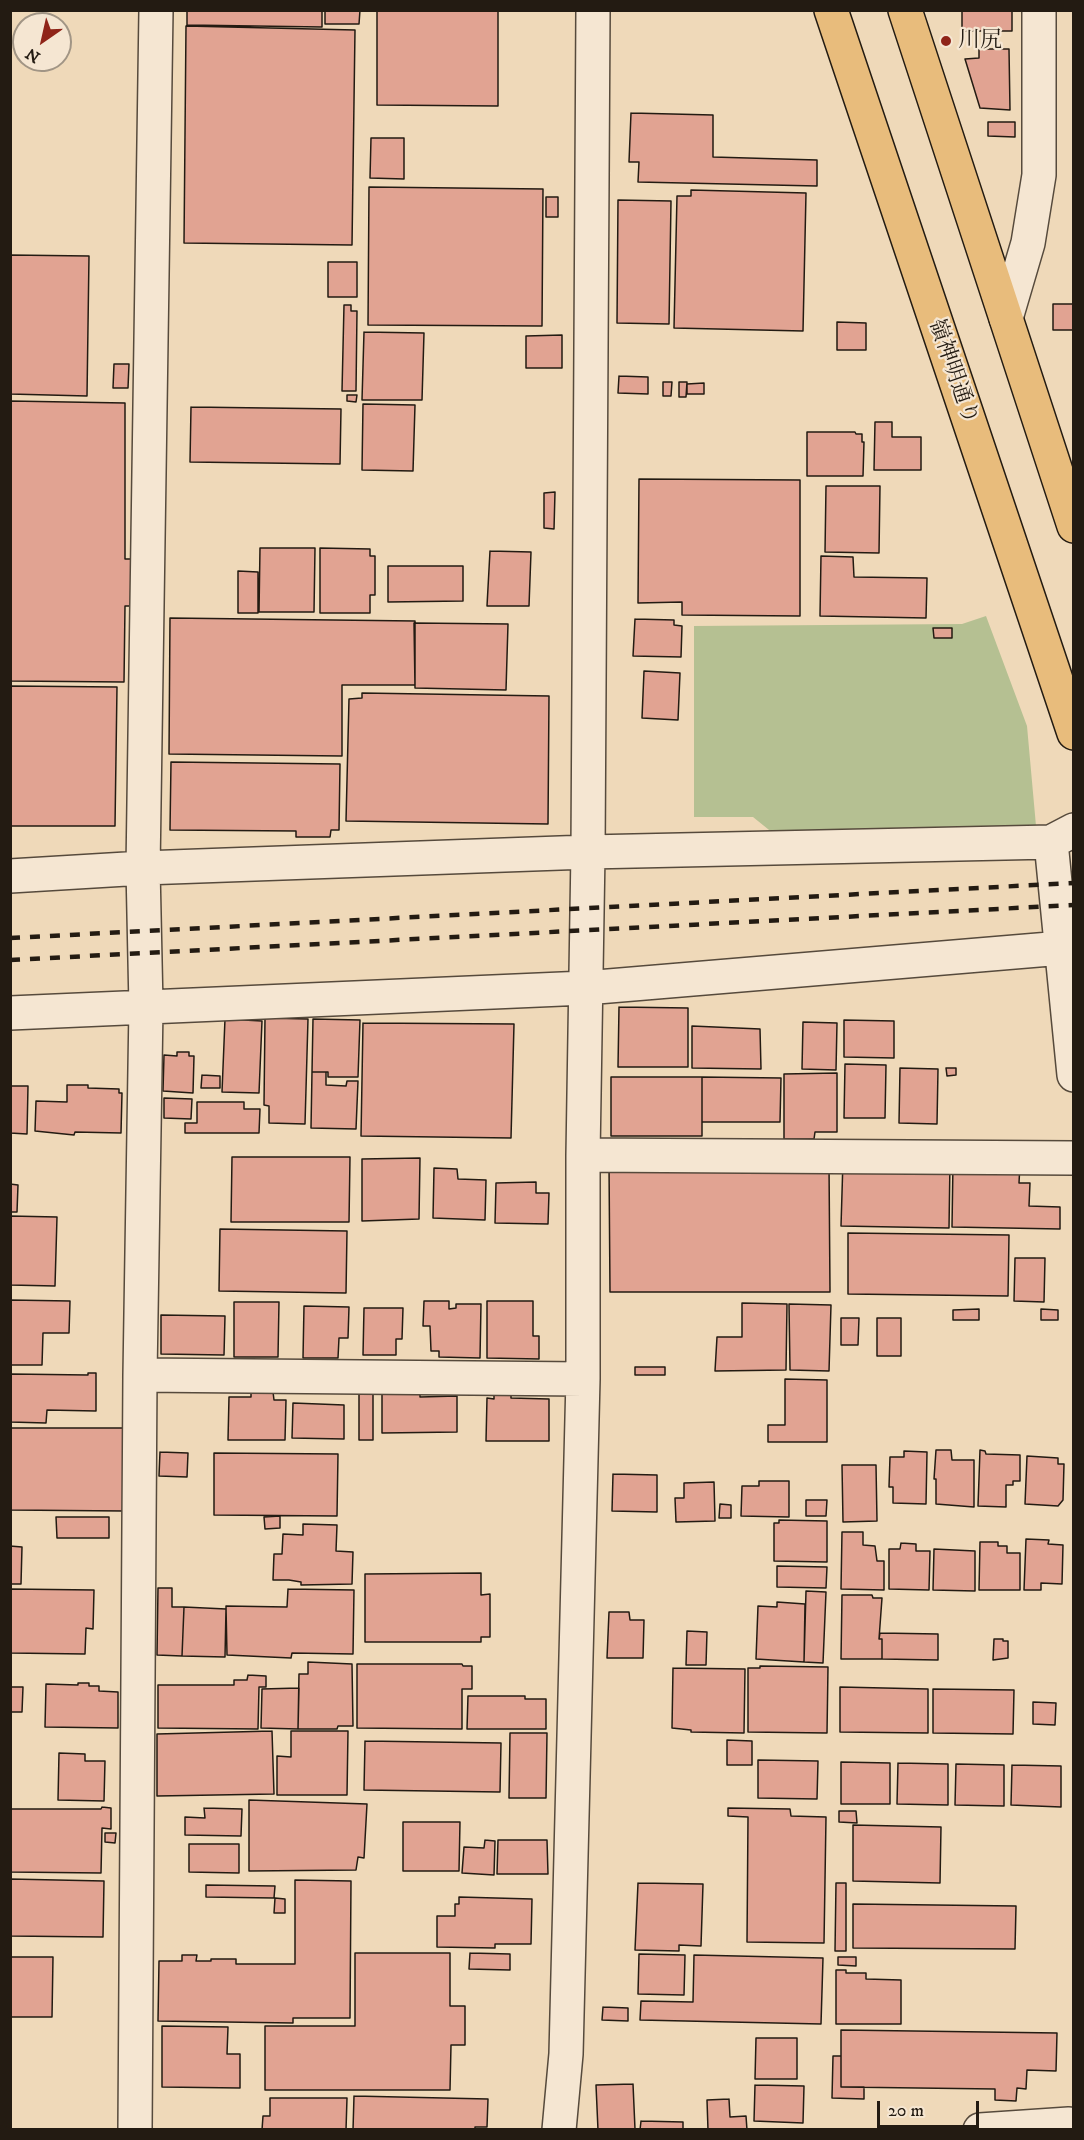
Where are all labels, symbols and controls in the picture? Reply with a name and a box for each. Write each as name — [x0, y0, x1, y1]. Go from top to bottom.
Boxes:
north arrow — [12, 12, 72, 72]
place label: 川尻 — [958, 28, 1002, 54]
marker: 川尻 — [939, 34, 953, 48]
text: N — [22, 43, 44, 67]
street label: 嶺神明通り — [922, 316, 982, 428]
scale bar — [880, 2089, 982, 2127]
text: 20 m — [888, 2100, 924, 2122]

